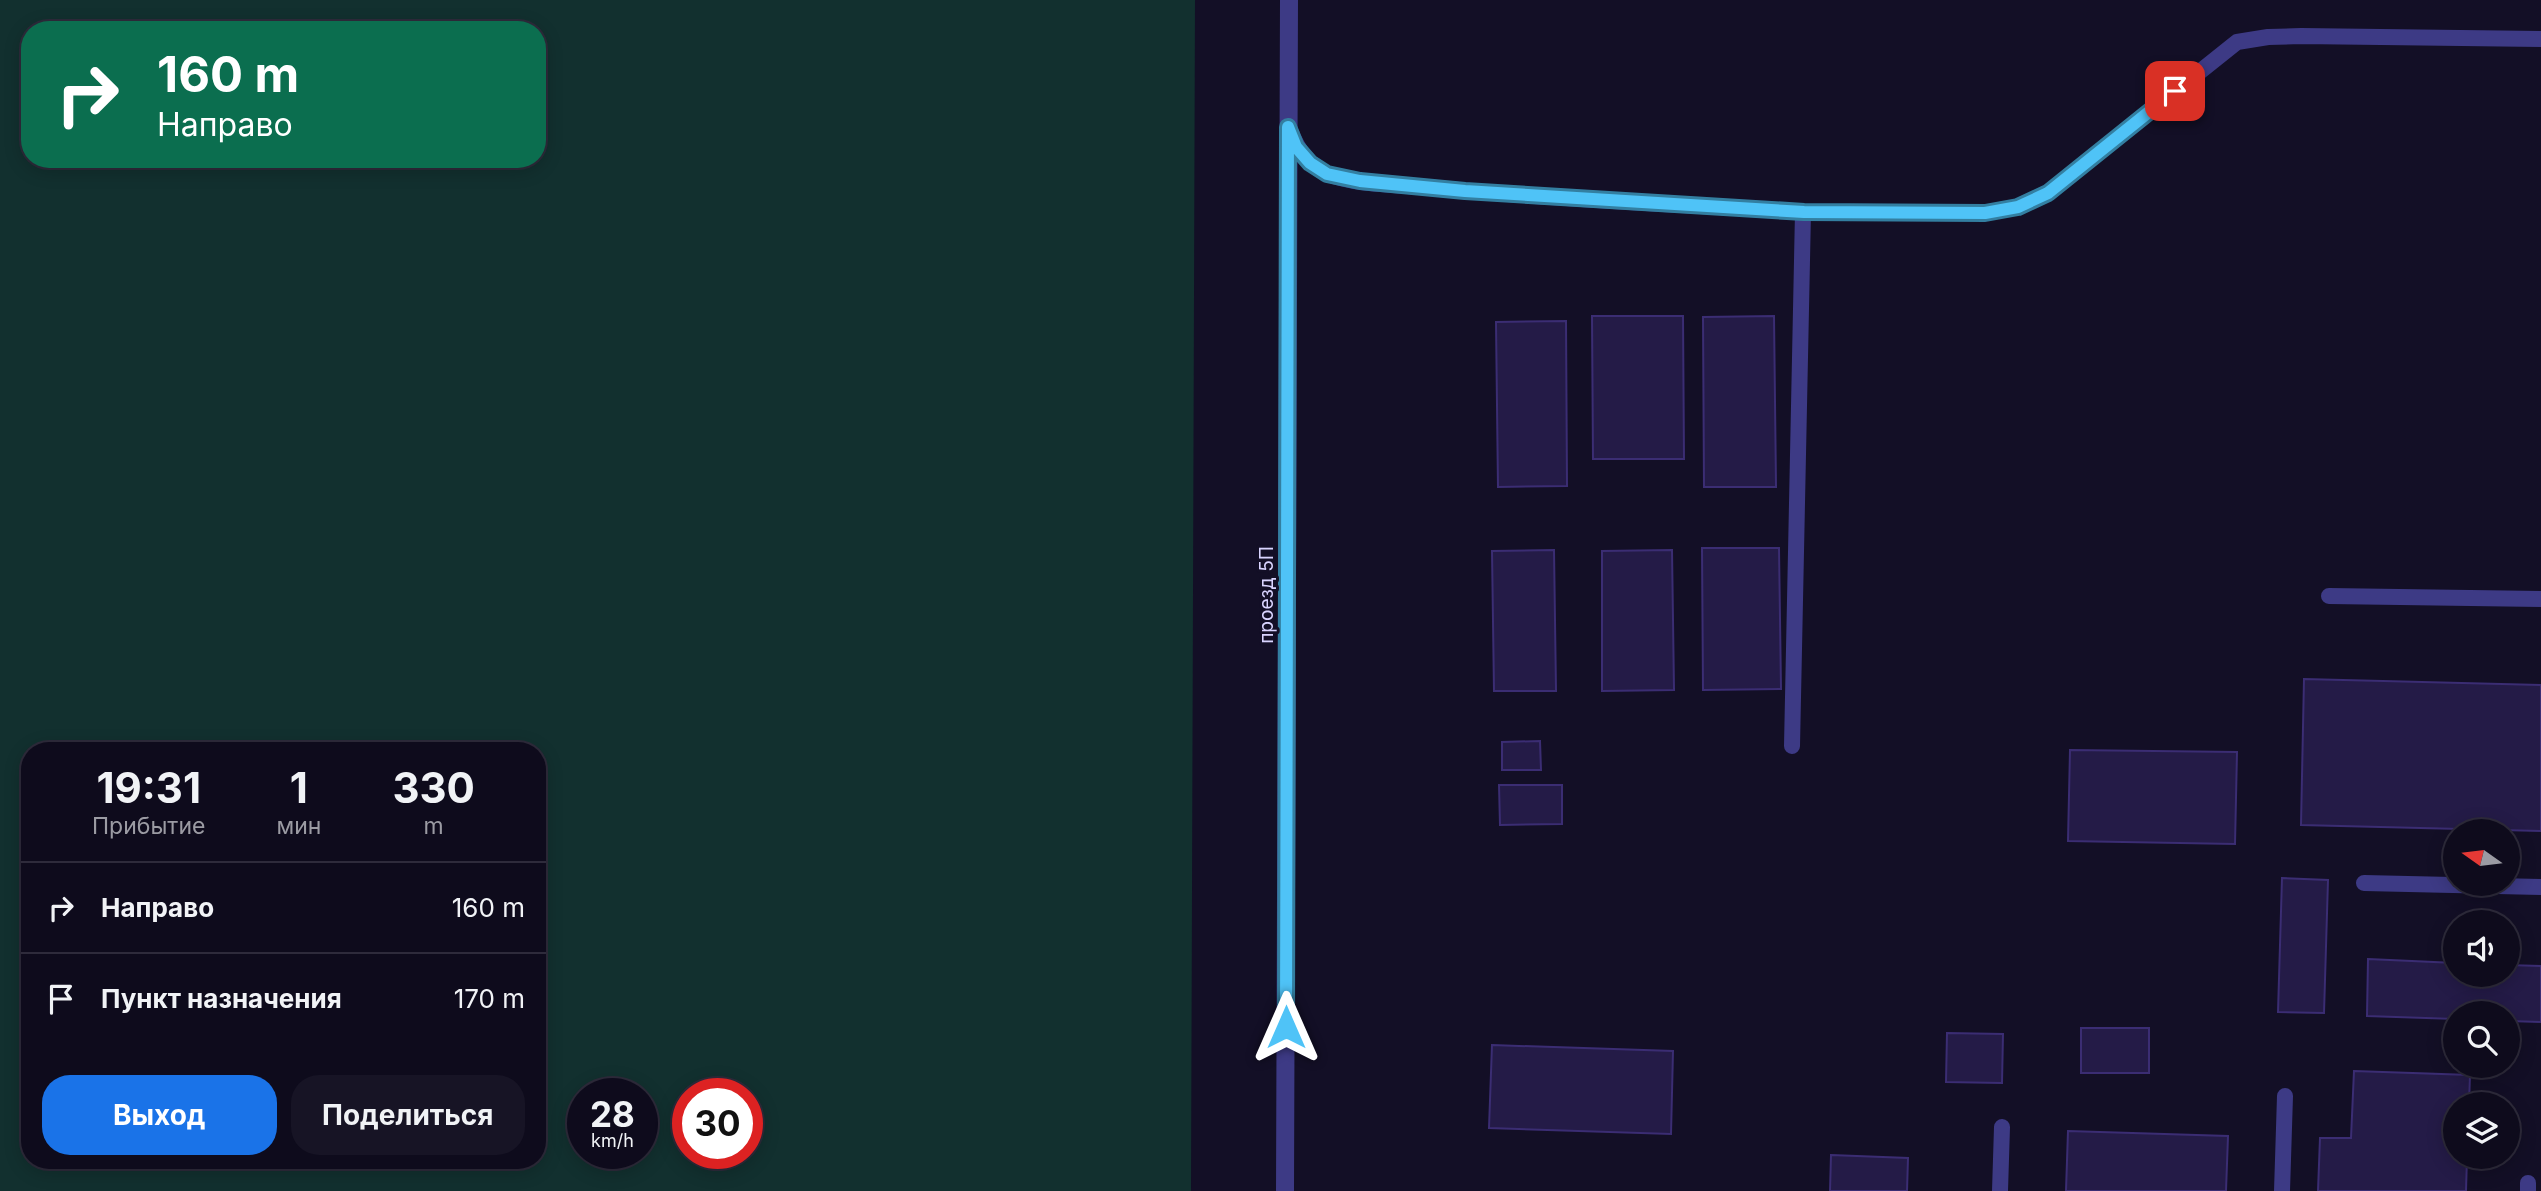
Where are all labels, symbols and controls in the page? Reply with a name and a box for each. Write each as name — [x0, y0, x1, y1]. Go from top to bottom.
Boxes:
text: 160 m — [157, 45, 299, 104]
icon: right — [42, 49, 133, 140]
pin — [2145, 61, 2205, 121]
icon: arrive — [2156, 72, 2194, 110]
text: Направо — [157, 105, 293, 144]
street label: проезд 5П — [1255, 546, 1278, 644]
text: 19:31 — [96, 762, 201, 813]
text: 1 — [290, 762, 308, 813]
text: 330 — [392, 762, 475, 813]
text: Прибытие — [92, 812, 205, 840]
text: мин — [276, 812, 321, 840]
text: m — [424, 812, 444, 840]
north arrow — [2443, 819, 2520, 896]
map controls — [2443, 819, 2520, 1169]
icon: right — [42, 889, 80, 927]
text: Направо — [101, 892, 214, 923]
text: 160 m — [452, 892, 525, 923]
button: sound — [2443, 910, 2520, 987]
icon: arrive — [42, 980, 80, 1018]
text: Пункт назначения — [101, 983, 342, 1014]
text: 170 m — [454, 983, 525, 1014]
position arrow — [1249, 990, 1323, 1064]
button: search — [2443, 1001, 2520, 1078]
button: Выход — [42, 1075, 277, 1155]
button: Поделиться — [291, 1075, 525, 1155]
speed limit sign: 30 — [672, 1078, 763, 1169]
button: layers — [2443, 1092, 2520, 1169]
text: 28 — [590, 1093, 635, 1135]
text: km/h — [591, 1130, 634, 1151]

